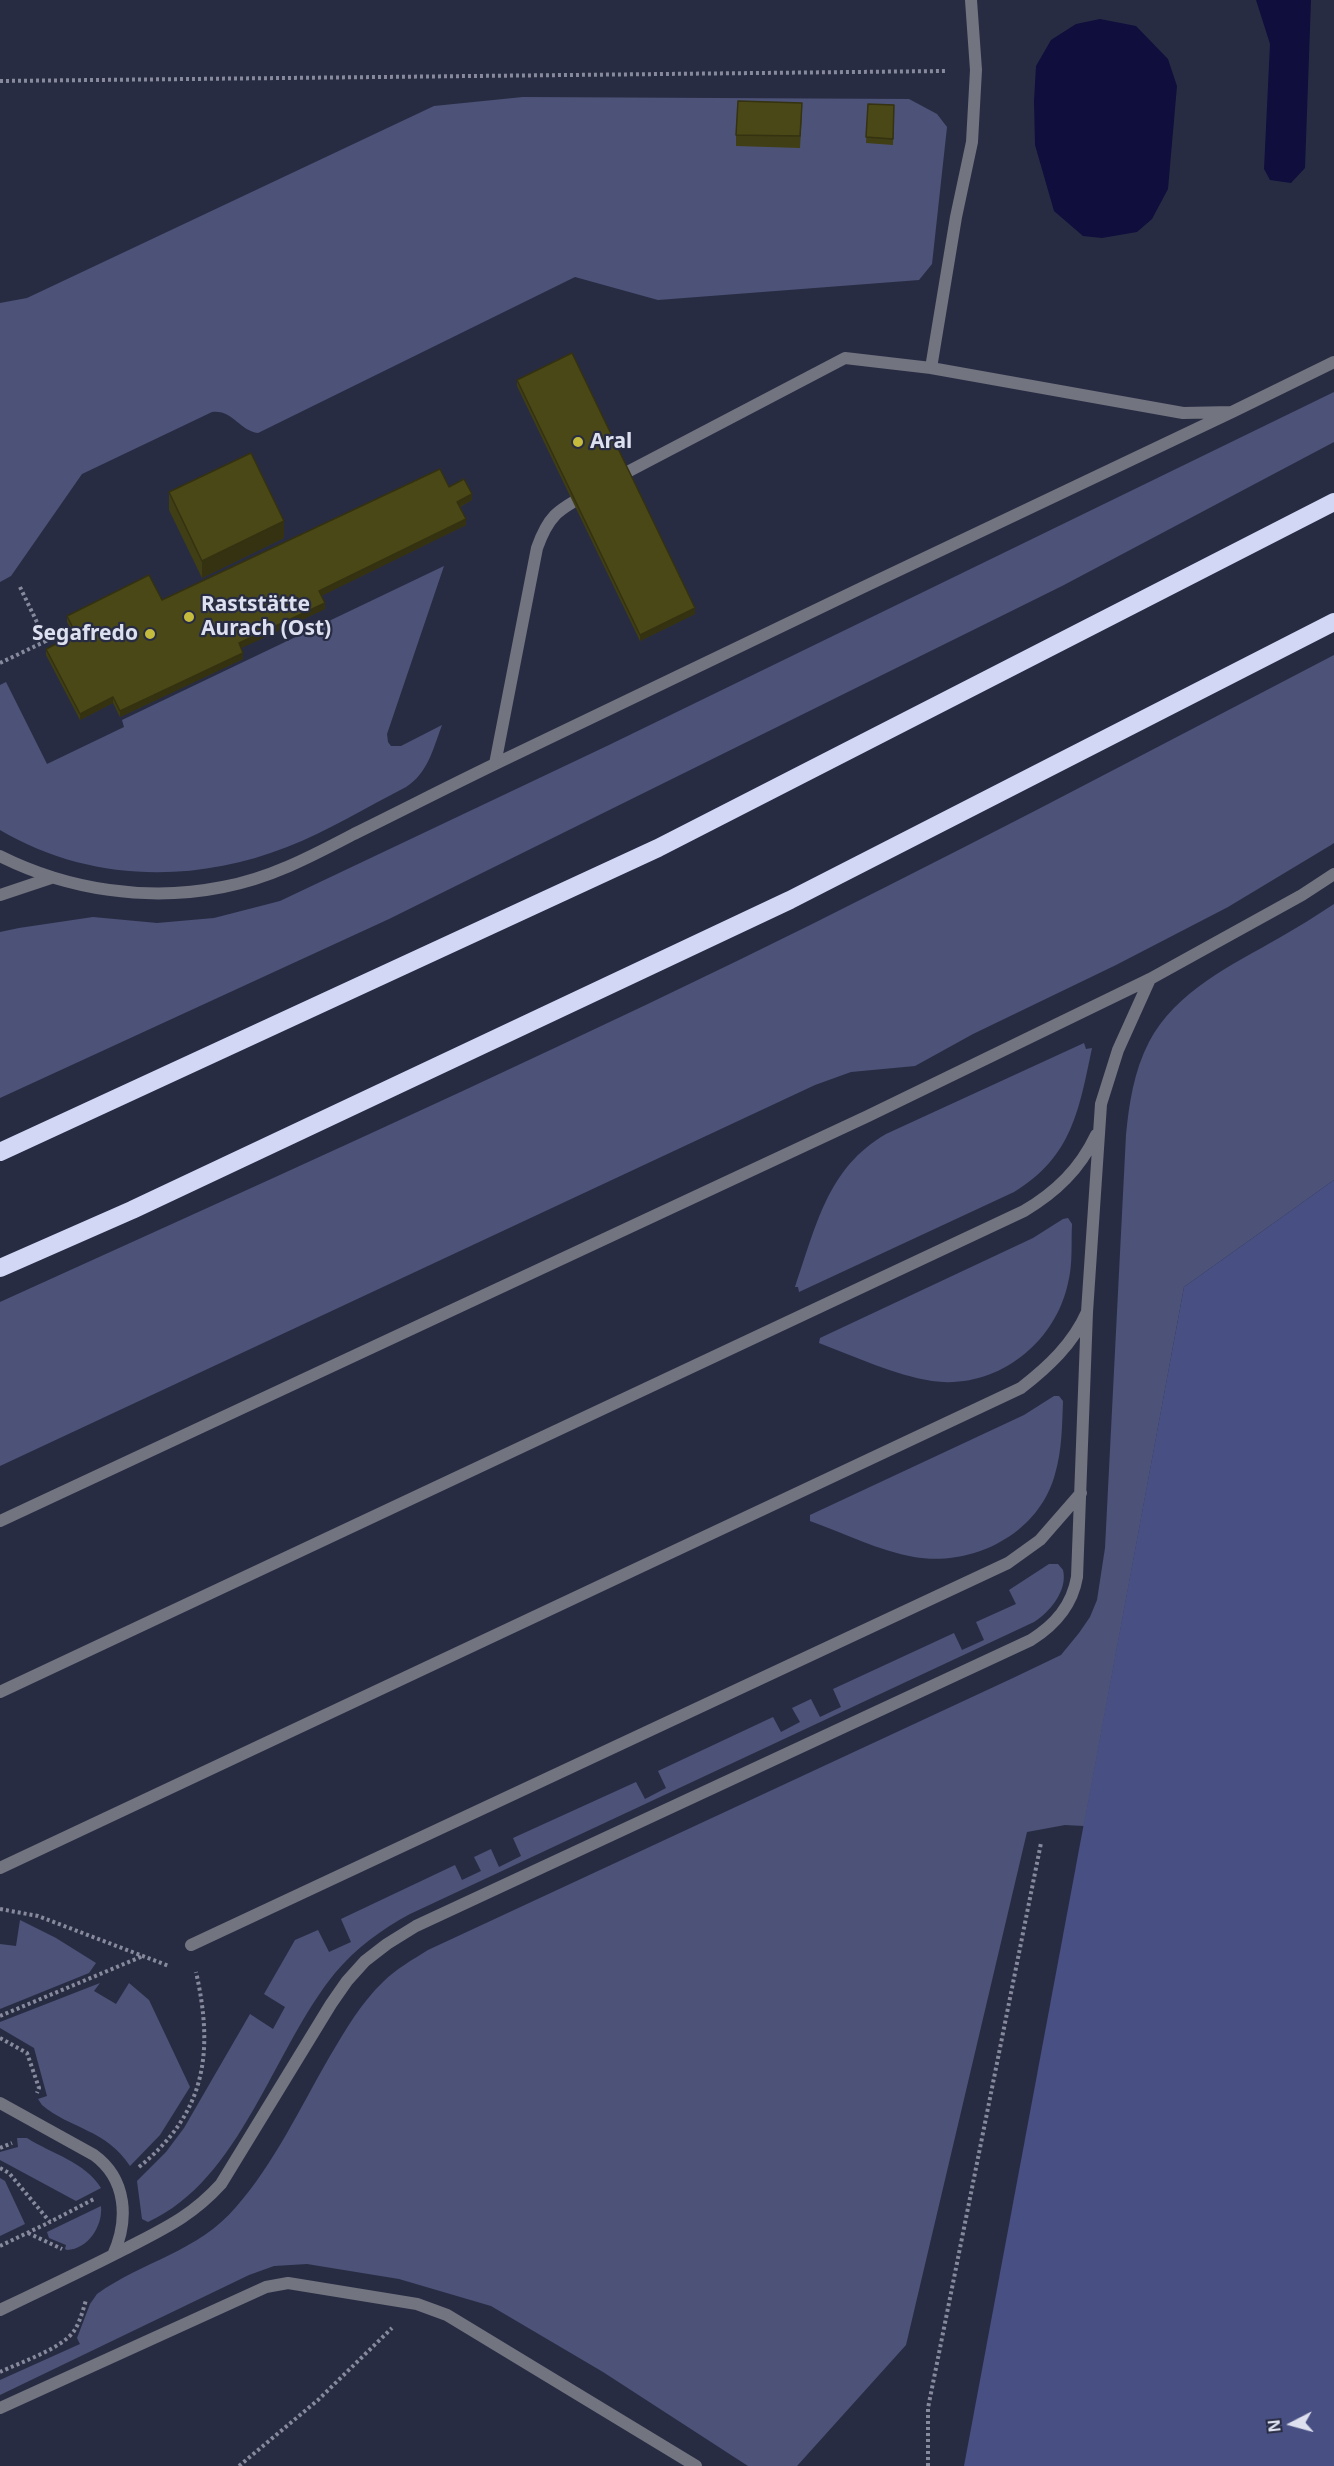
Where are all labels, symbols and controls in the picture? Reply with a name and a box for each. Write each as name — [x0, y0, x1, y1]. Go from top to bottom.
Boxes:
place label: Aral — [590, 429, 632, 455]
marker: Aral — [571, 435, 585, 449]
place label: Raststätte Aurach (Ost) — [201, 592, 331, 642]
marker: Raststätte Aurach (Ost) — [182, 610, 196, 624]
place label: Segafredo — [32, 621, 138, 647]
marker: Segafredo — [143, 627, 157, 641]
north arrow — [1262, 2394, 1322, 2454]
text: N — [1262, 2418, 1286, 2434]

